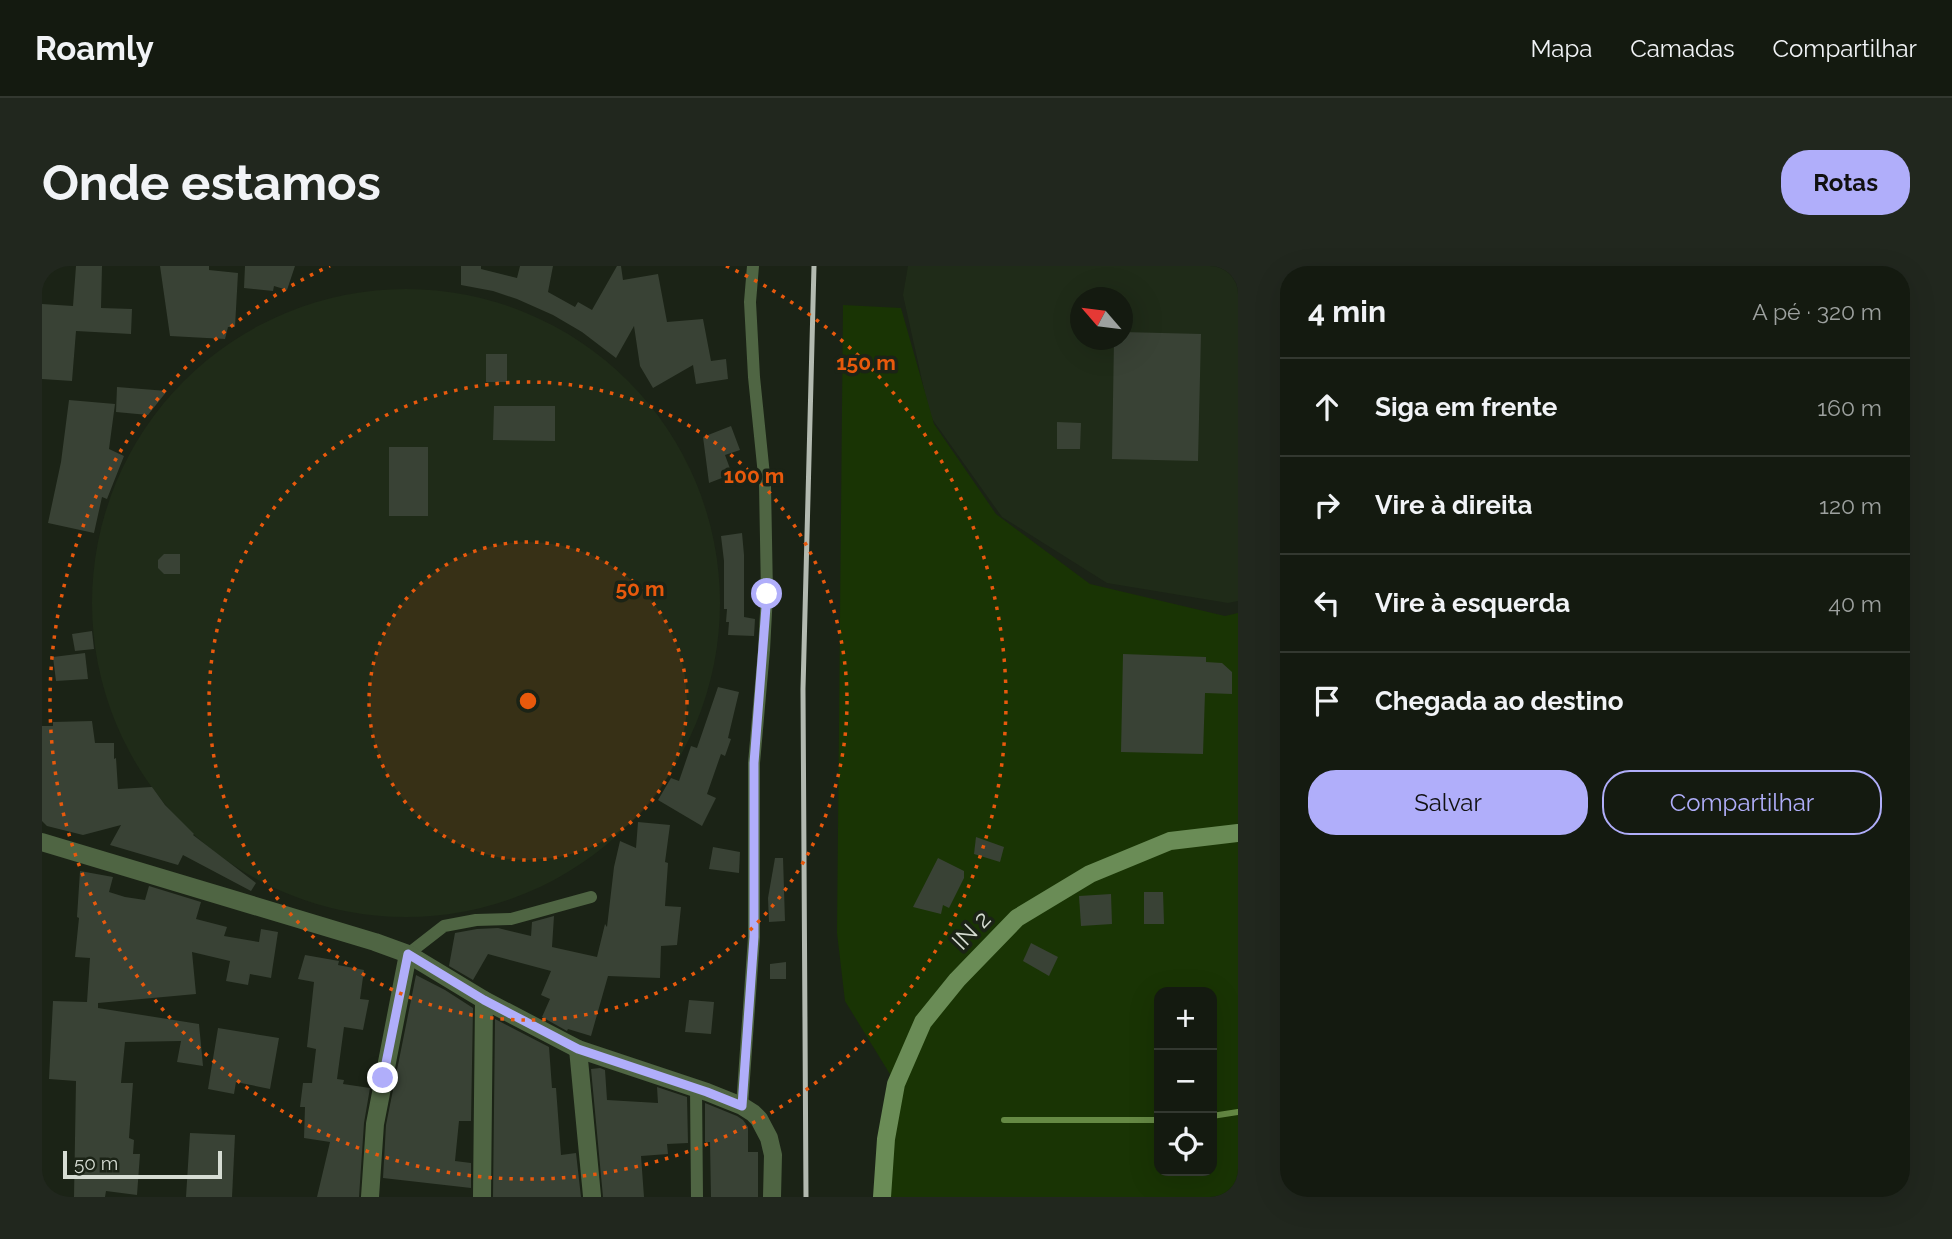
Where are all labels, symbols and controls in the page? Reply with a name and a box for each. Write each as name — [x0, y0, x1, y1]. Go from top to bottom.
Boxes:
text: Roamly — [35, 29, 154, 68]
text: Mapa — [1530, 34, 1592, 63]
text: Camadas — [1630, 34, 1735, 63]
text: Compartilhar — [1773, 34, 1917, 63]
button: Rotas — [1781, 150, 1910, 215]
text: Onde estamos — [42, 154, 381, 211]
north arrow — [1070, 287, 1133, 350]
text: 4 min — [1308, 294, 1386, 329]
text: A pé · 320 m — [1752, 298, 1882, 325]
text: 150 m — [836, 350, 896, 375]
icon: ahead — [1308, 388, 1346, 426]
text: Siga em frente — [1375, 392, 1557, 422]
text: 160 m — [1817, 394, 1882, 421]
text: 100 m — [724, 463, 784, 488]
icon: right — [1308, 486, 1346, 524]
text: Vire à direita — [1375, 490, 1532, 520]
text: 120 m — [1819, 492, 1882, 519]
text: 50 m — [615, 576, 665, 601]
route start — [751, 578, 782, 609]
icon: left — [1308, 584, 1346, 622]
text: Vire à esquerda — [1375, 588, 1570, 618]
text: 40 m — [1828, 590, 1882, 617]
icon: arrive — [1308, 682, 1346, 720]
text: Chegada ao destino — [1375, 686, 1624, 716]
centre of rings — [516, 689, 540, 713]
button: Salvar — [1308, 770, 1588, 835]
button: Compartilhar — [1602, 770, 1882, 835]
street label: IN 2 — [946, 904, 996, 956]
map controls — [1154, 987, 1217, 1176]
button: + — [1154, 987, 1217, 1050]
button: − — [1154, 1050, 1217, 1113]
route end — [367, 1062, 398, 1093]
button: locate — [1154, 1113, 1217, 1176]
scale bar — [63, 1148, 222, 1180]
text: 50 m — [74, 1152, 118, 1174]

